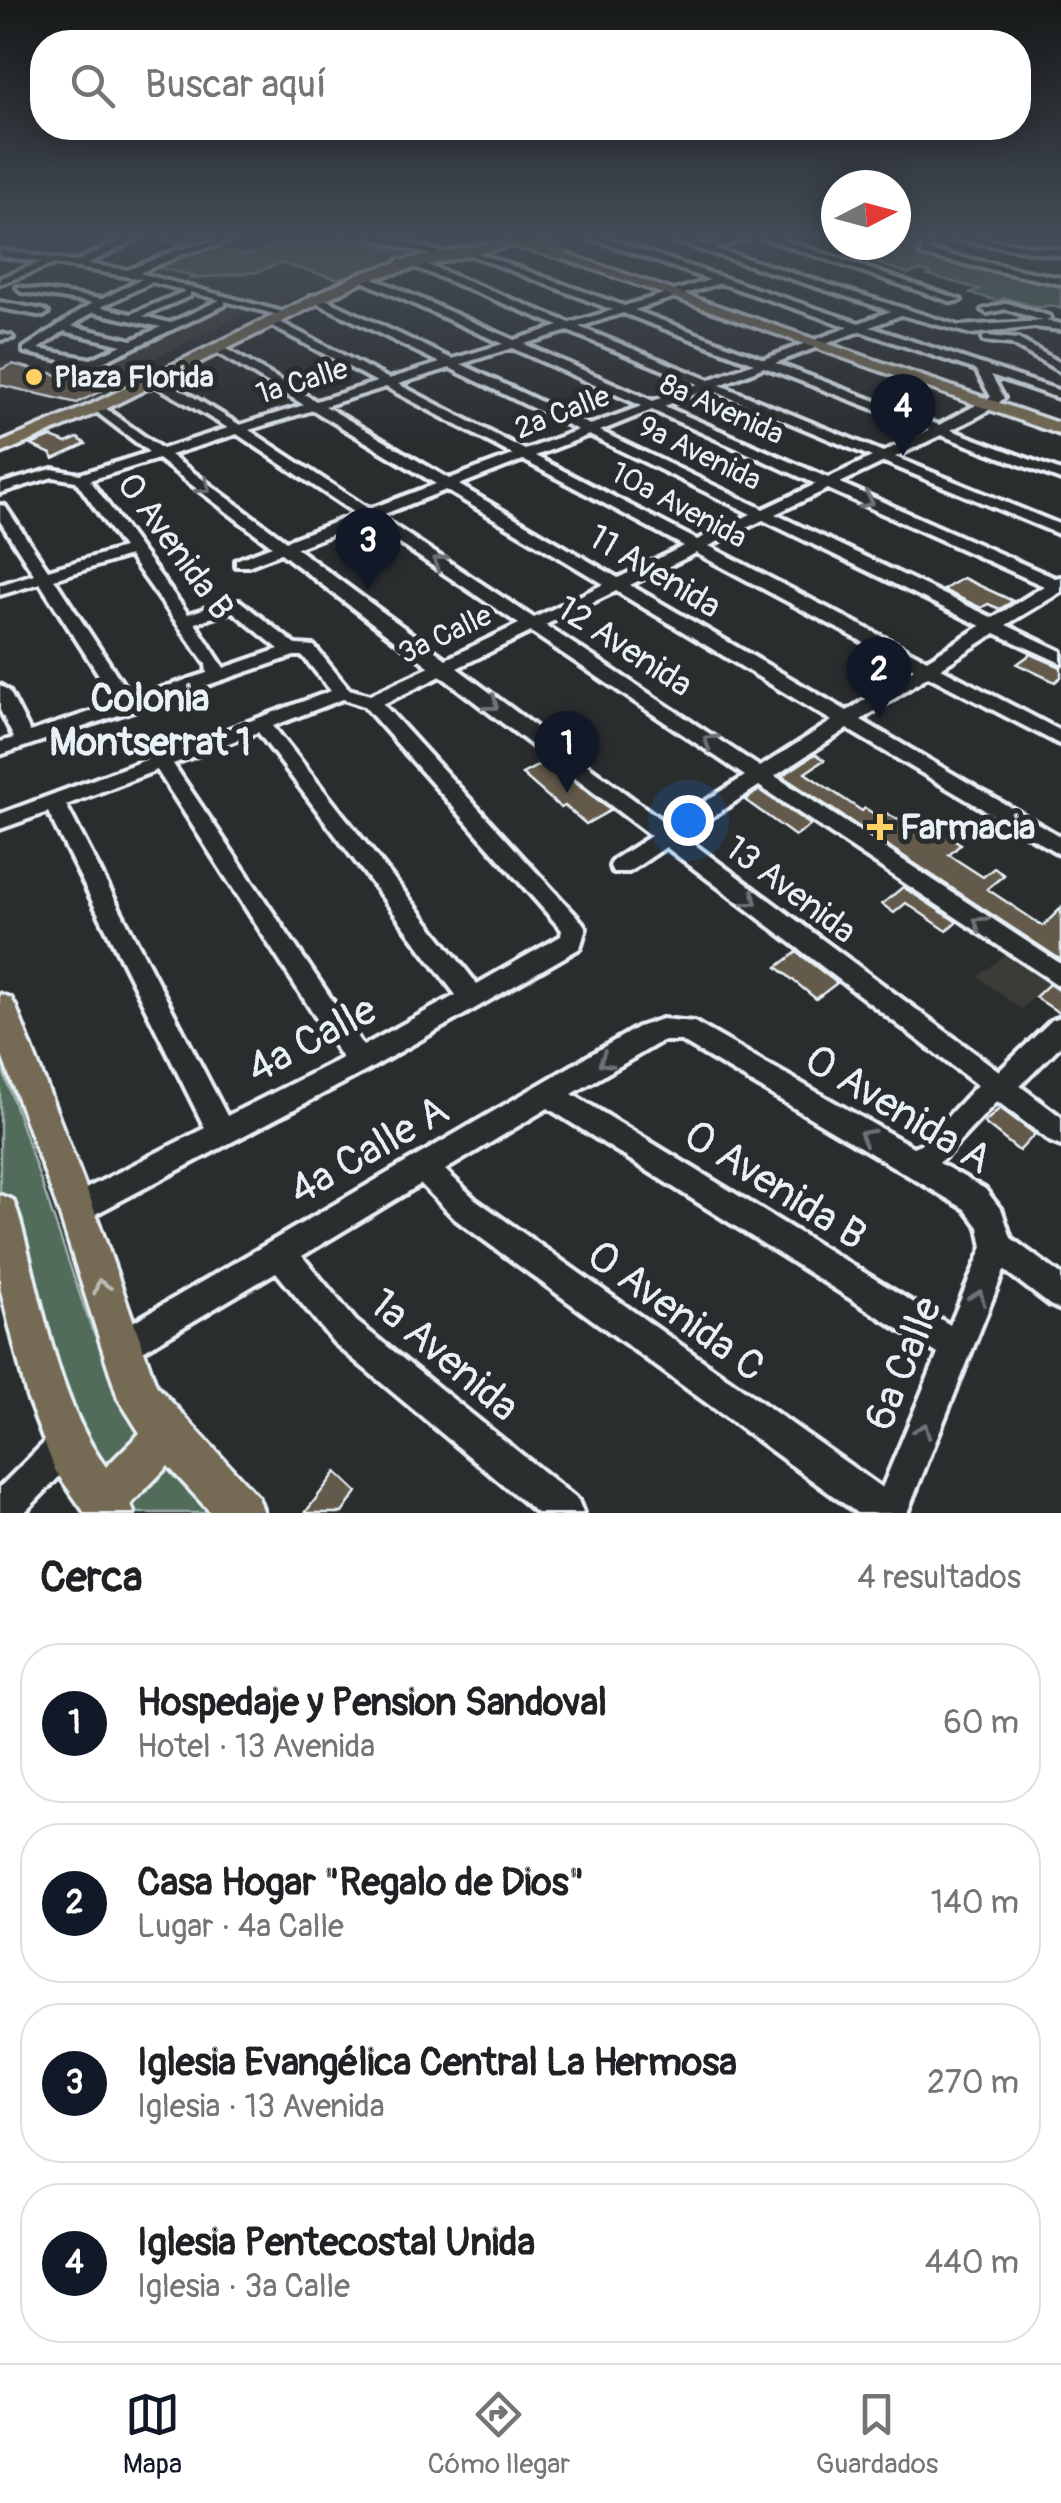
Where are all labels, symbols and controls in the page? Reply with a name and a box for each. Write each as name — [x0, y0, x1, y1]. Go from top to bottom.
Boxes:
search box — [30, 30, 1031, 140]
icon: search — [65, 58, 120, 113]
text: Buscar aquí — [145, 61, 327, 109]
north arrow — [821, 170, 911, 260]
street label: 1a Calle — [252, 350, 353, 413]
place label: Plaza Florida — [54, 359, 214, 396]
marker: Plaza Florida — [23, 366, 45, 388]
street label: 8a Avenida — [654, 366, 790, 453]
pin: 4 — [870, 374, 936, 456]
street label: 2a Calle — [509, 377, 615, 447]
street label: 9a Avenida — [632, 408, 767, 499]
street label: 10a Avenida — [604, 454, 753, 557]
street label: 0 Avenida B — [107, 464, 243, 629]
one-way arrow — [193, 476, 211, 493]
one-way arrow — [857, 489, 875, 509]
pin: 3 — [336, 508, 400, 590]
street label: 11 Avenida — [580, 515, 729, 629]
one-way arrow — [432, 556, 451, 574]
street label: 12 Avenida — [548, 587, 701, 707]
street label: 3a Calle — [393, 597, 498, 672]
pin: 2 — [846, 636, 912, 719]
district label: Colonia Montserrat 1 — [49, 675, 251, 767]
one-way arrow — [481, 692, 499, 709]
pin: 1 — [534, 710, 600, 793]
one-way arrow — [703, 735, 721, 754]
your location — [663, 795, 714, 846]
place label: Farmacia — [900, 806, 1035, 850]
marker: Farmacia — [869, 816, 891, 838]
street label: 13 Avenida — [716, 826, 865, 953]
one-way arrow — [740, 888, 758, 905]
one-way arrow — [973, 916, 991, 935]
street label: 4a Calle — [238, 984, 386, 1095]
street label: 0 Avenida A — [795, 1034, 1001, 1186]
one-way arrow — [598, 1049, 616, 1068]
street label: 4a Calle A — [280, 1084, 458, 1217]
street label: 0 Avenida B — [674, 1109, 876, 1262]
one-way arrow — [858, 1129, 876, 1148]
street label: 0 Avenida C — [577, 1230, 775, 1394]
street label: 1a Avenida — [358, 1278, 529, 1433]
one-way arrow — [92, 1279, 113, 1296]
street label: 6a Calle — [854, 1289, 954, 1438]
one-way arrow — [966, 1289, 986, 1307]
one-way arrow — [912, 1422, 932, 1440]
text: Cerca — [40, 1552, 142, 1604]
text: 4 resultados — [857, 1558, 1021, 1598]
text: Hospedaje y Pension Sandoval — [137, 1679, 607, 1727]
text: 1 — [68, 1703, 81, 1743]
text: 60 m — [943, 1703, 1019, 1743]
text: Hotel · 13 Avenida — [137, 1727, 375, 1767]
text: Casa Hogar "Regalo de Dios" — [137, 1859, 584, 1907]
text: 2 — [66, 1883, 83, 1923]
text: 140 m — [931, 1883, 1019, 1923]
text: Lugar · 4a Calle — [137, 1907, 344, 1947]
text: Iglesia Evangélica Central La Hermosa — [137, 2039, 737, 2087]
text: 3 — [66, 2063, 83, 2103]
text: 270 m — [927, 2063, 1019, 2103]
text: Iglesia · 13 Avenida — [137, 2087, 385, 2127]
text: Iglesia Pentecostal Unida — [137, 2219, 535, 2267]
text: 4 — [65, 2243, 84, 2283]
text: 440 m — [925, 2243, 1019, 2283]
text: Iglesia · 3a Calle — [137, 2267, 350, 2307]
tab: Mapa — [123, 2387, 182, 2482]
tab: Cómo llegar — [428, 2387, 570, 2482]
tab: Guardados — [816, 2387, 938, 2482]

